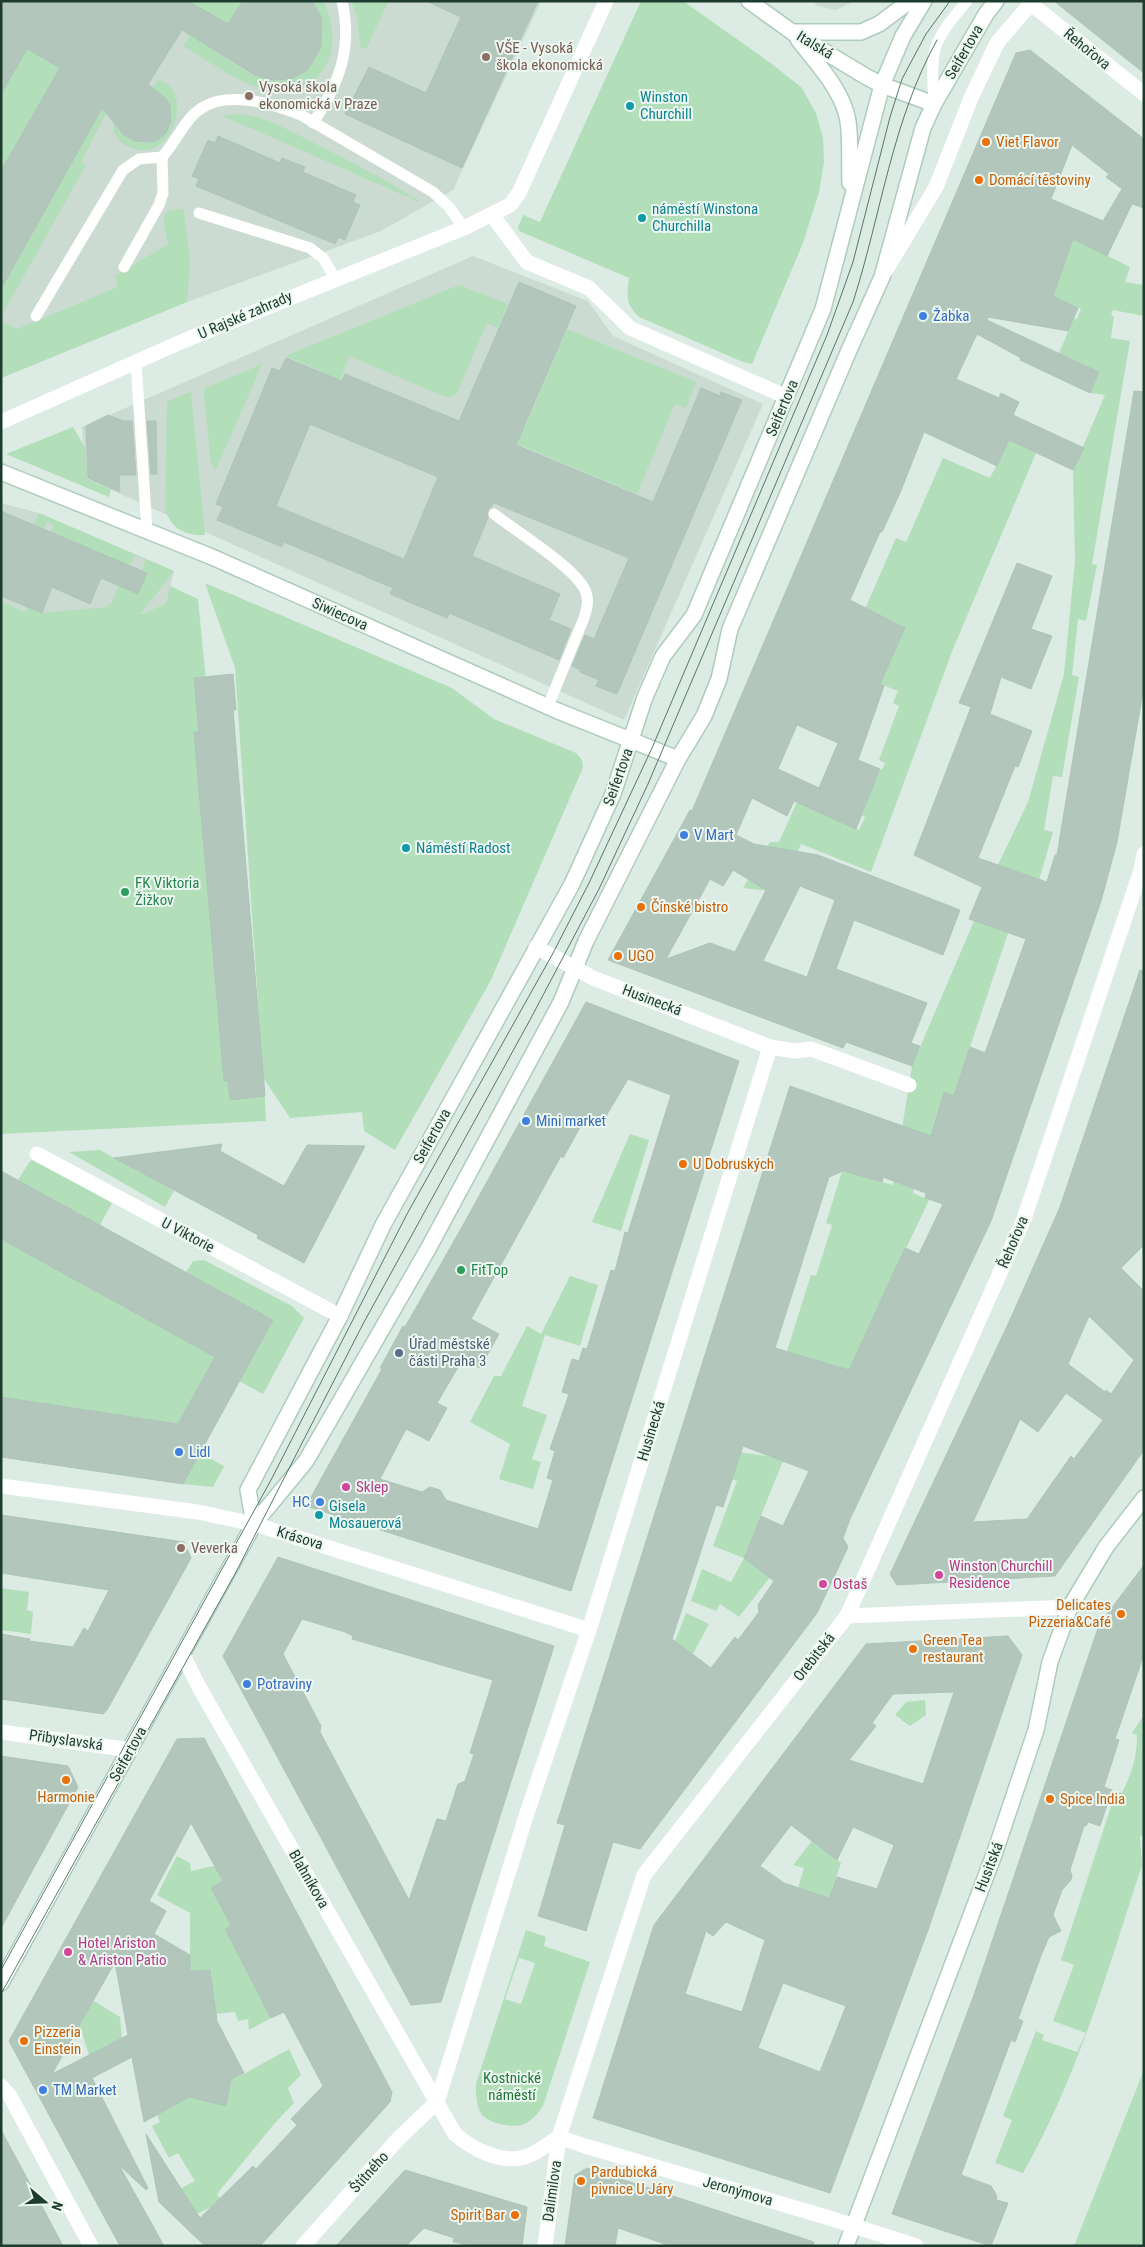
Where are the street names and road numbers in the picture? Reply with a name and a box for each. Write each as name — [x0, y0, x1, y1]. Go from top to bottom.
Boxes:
street label: Seifertova — [941, 22, 987, 82]
street label: Řehořova — [1060, 25, 1114, 73]
street label: Italská — [793, 27, 837, 63]
street label: U Rajské zahrady — [195, 287, 295, 343]
street label: Seifertova — [762, 377, 802, 439]
street label: Siwiecova — [309, 594, 371, 634]
street label: Seifertova — [599, 746, 637, 808]
street label: Husinecká — [620, 980, 684, 1020]
street label: Seifertova — [410, 1105, 454, 1167]
street label: Řehořova — [994, 1213, 1032, 1271]
street label: U Viktorie — [158, 1214, 218, 1256]
street label: Husinecká — [633, 1399, 669, 1463]
street label: Krásova — [275, 1522, 325, 1554]
street label: Orebitská — [790, 1629, 838, 1685]
street label: Seifertova — [106, 1723, 150, 1785]
street label: Přibyslavská — [28, 1726, 104, 1754]
street label: Husitská — [971, 1839, 1007, 1895]
street label: Blahníkova — [285, 1847, 333, 1911]
street label: Štítného — [346, 2148, 392, 2196]
street label: Dalimilova — [539, 2159, 565, 2223]
street label: Jeronýmova — [701, 2172, 775, 2210]

